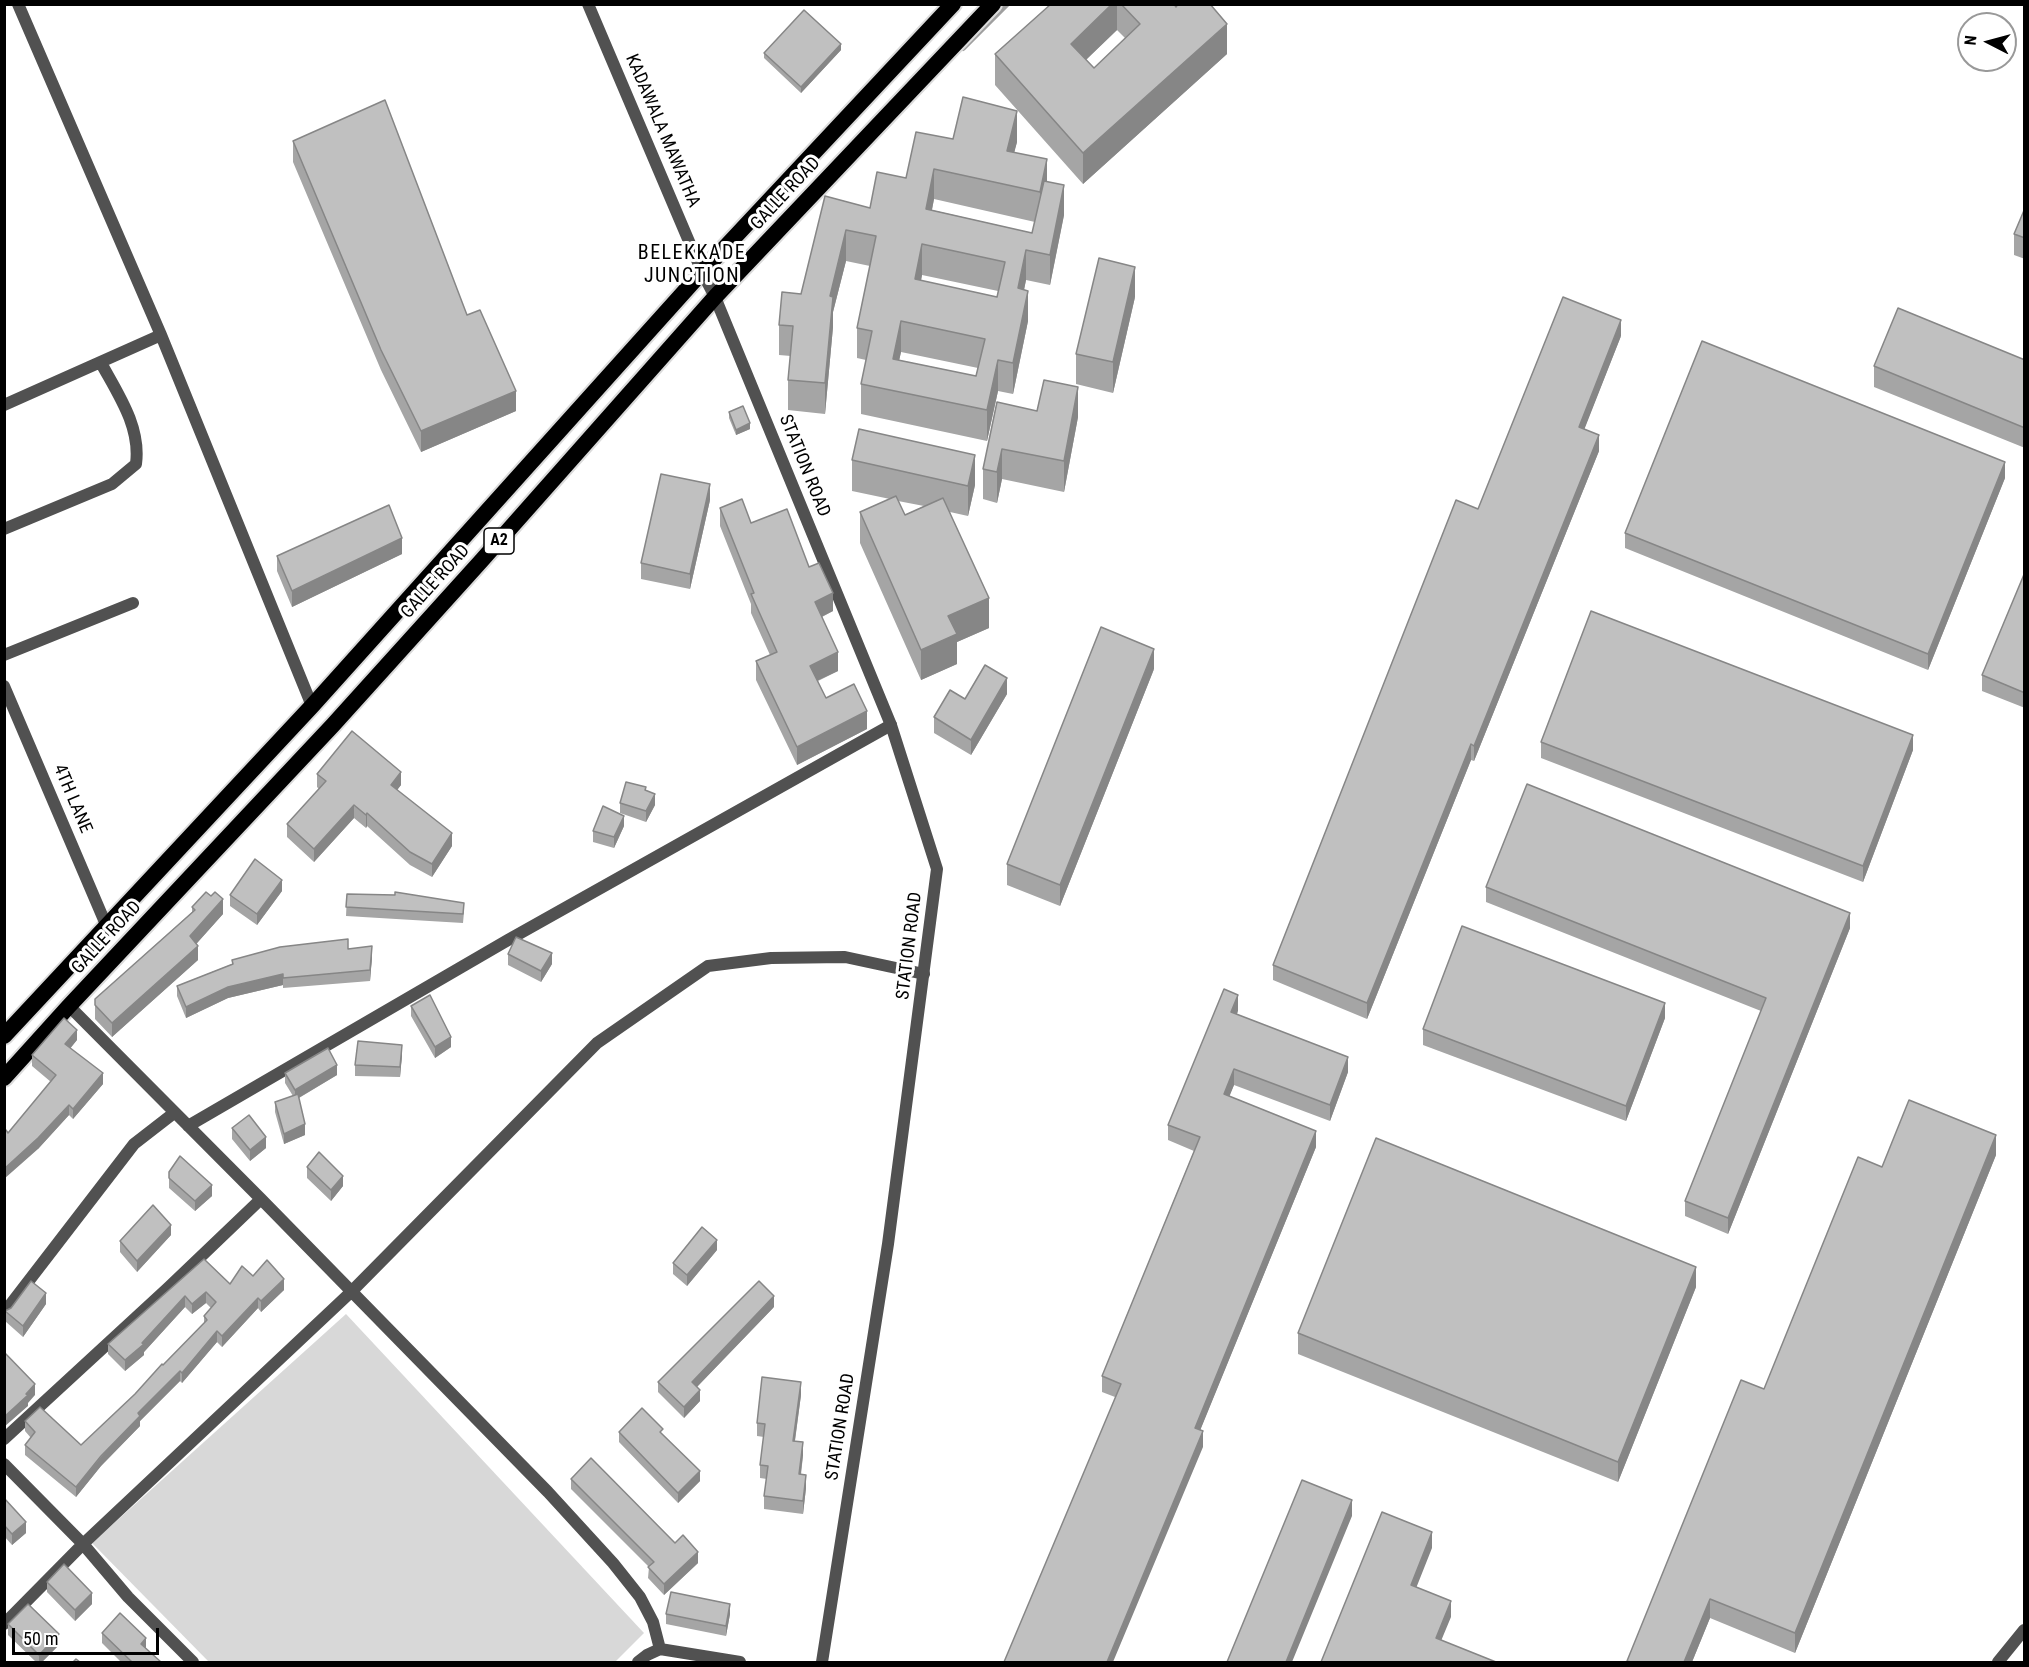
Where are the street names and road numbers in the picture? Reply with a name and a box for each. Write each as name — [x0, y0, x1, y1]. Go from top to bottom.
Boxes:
street label: KADAWALA MAWATHA — [620, 51, 704, 211]
street label: GALLE ROAD — [747, 153, 825, 235]
street label: STATION ROAD — [774, 412, 834, 520]
road number: A2 — [484, 528, 514, 554]
street label: GALLE ROAD — [397, 541, 475, 623]
street label: 4TH LANE — [48, 761, 96, 837]
street label: STATION ROAD — [893, 891, 927, 1001]
street label: GALLE ROAD — [68, 897, 146, 979]
street label: STATION ROAD — [822, 1372, 860, 1482]

